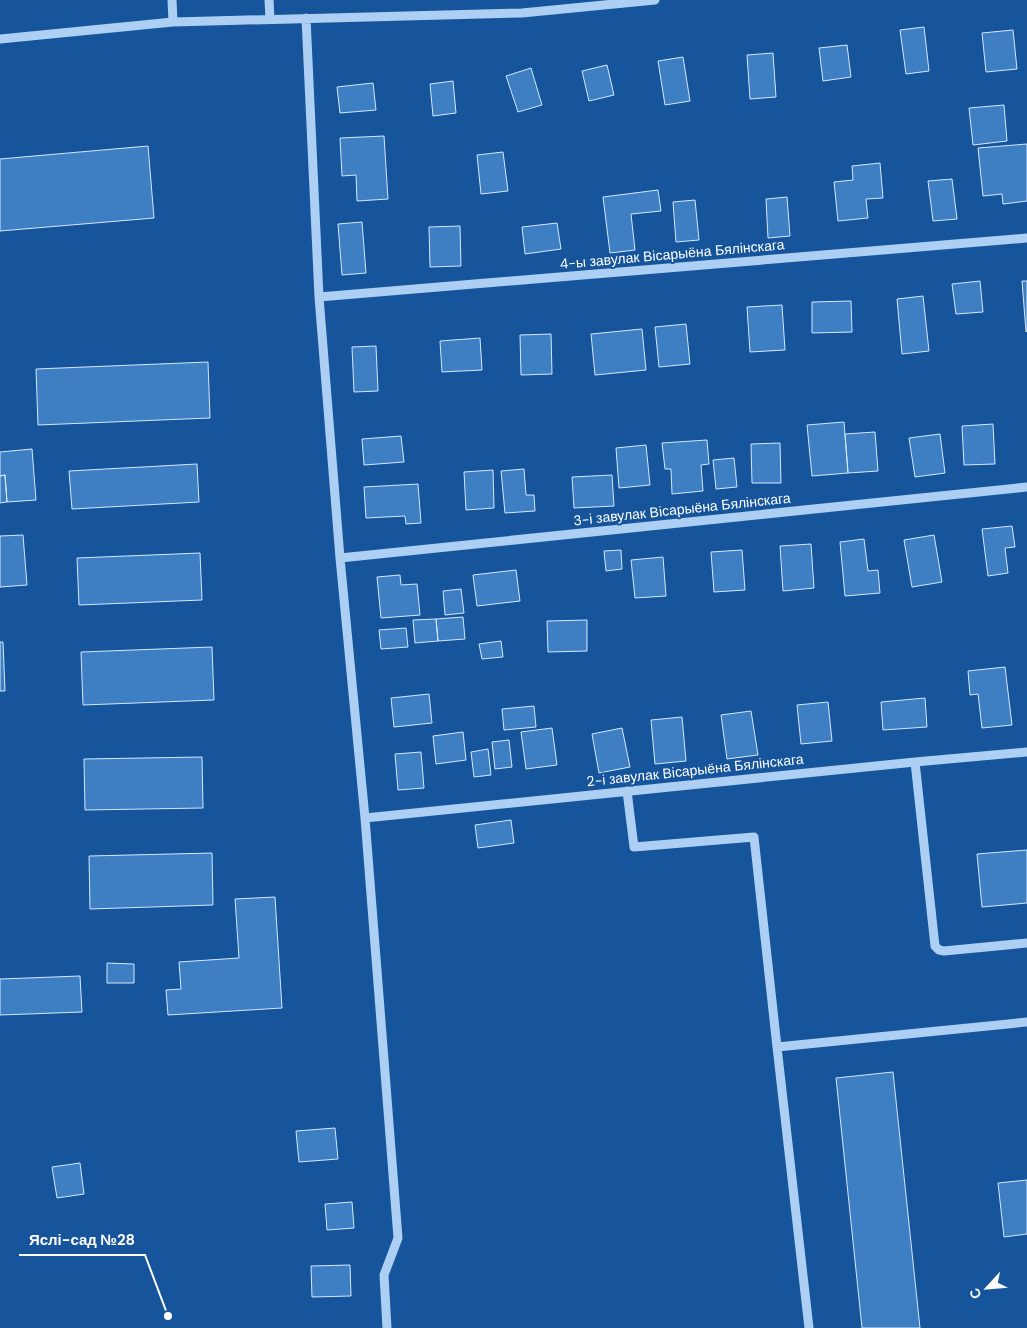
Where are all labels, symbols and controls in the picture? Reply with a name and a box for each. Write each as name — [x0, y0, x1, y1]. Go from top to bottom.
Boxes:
street label: 4-ы завулак Вісарыёна Бялінскага — [559, 235, 785, 273]
street label: 3-і завулак Вісарыёна Бялінскага — [573, 489, 792, 529]
street label: 2-і завулак Вісарыёна Бялінскага — [586, 750, 805, 790]
callout: Яслі-сад №28 — [19, 1225, 145, 1255]
text: Яслі-сад №28 — [29, 1230, 135, 1250]
north arrow — [962, 1263, 1012, 1313]
text: С — [965, 1285, 986, 1302]

